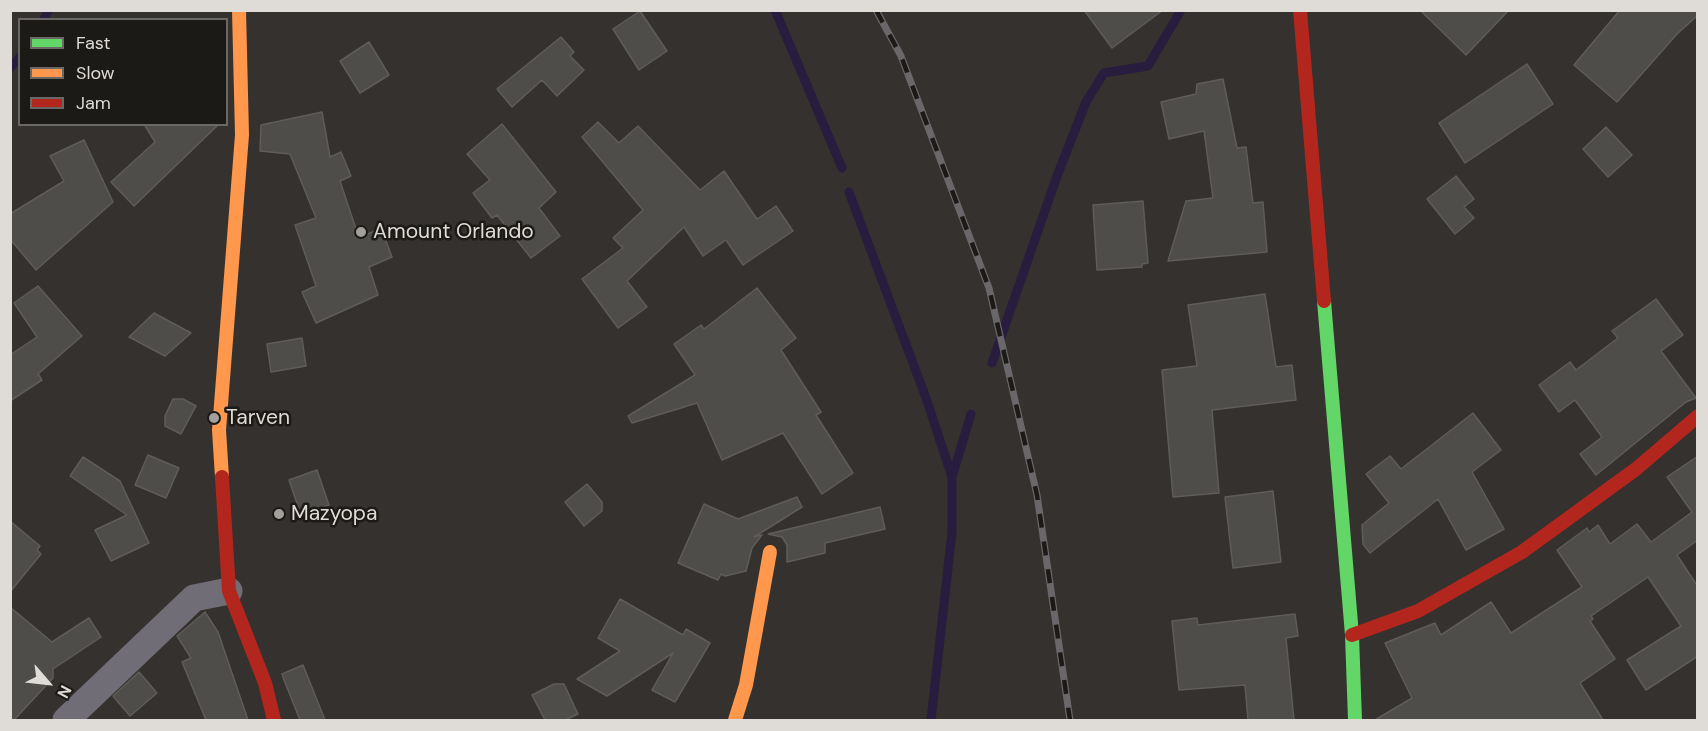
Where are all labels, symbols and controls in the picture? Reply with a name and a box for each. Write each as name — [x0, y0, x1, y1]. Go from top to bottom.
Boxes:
legend — [18, 18, 228, 126]
text: Fast — [76, 31, 111, 55]
text: Slow — [76, 61, 115, 85]
text: Jam — [76, 91, 111, 115]
place label: Amount Orlando — [373, 219, 534, 245]
marker: Amount Orlando — [354, 225, 368, 239]
place label: Tarven — [226, 405, 290, 431]
marker: Tarven — [207, 411, 221, 425]
place label: Mazyopa — [291, 501, 377, 527]
marker: Mazyopa — [272, 507, 286, 521]
north arrow — [18, 653, 78, 713]
text: N — [52, 682, 76, 702]

